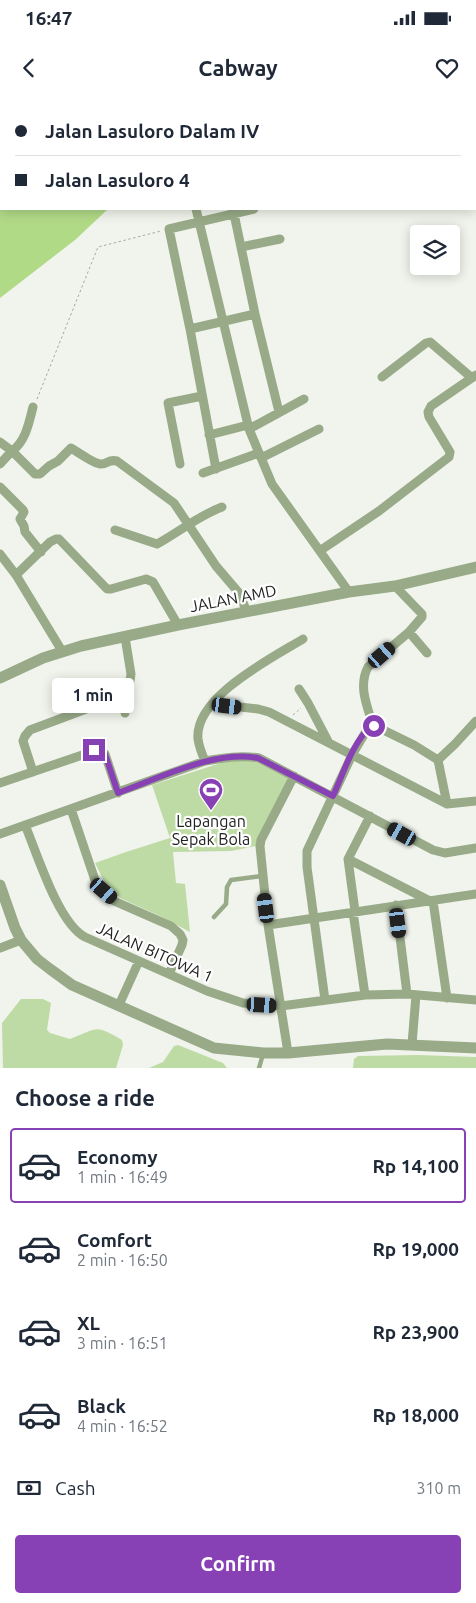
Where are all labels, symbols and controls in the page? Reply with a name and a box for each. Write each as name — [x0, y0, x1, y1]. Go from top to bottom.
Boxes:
text: 16:47 — [25, 7, 73, 29]
icon: back — [15, 54, 43, 82]
icon: heart — [433, 54, 461, 82]
text: Cabway — [198, 55, 278, 80]
text: Jalan Lasuloro Dalam IV — [45, 120, 259, 142]
text: Jalan Lasuloro 4 — [45, 169, 190, 191]
map controls — [410, 225, 460, 275]
button: layers — [410, 225, 460, 275]
street label: JALAN AMD — [188, 581, 278, 615]
car — [365, 639, 398, 671]
callout: 1 min — [53, 678, 135, 712]
text: 1 min — [73, 686, 113, 704]
car — [211, 697, 242, 715]
route start — [363, 715, 385, 737]
route end — [83, 739, 105, 761]
sports icon: Lapangan Sepak Bola — [198, 777, 224, 811]
place label: Lapangan Sepak Bola — [172, 812, 250, 848]
car — [385, 820, 418, 848]
car — [87, 875, 120, 907]
car — [256, 892, 275, 924]
car — [388, 907, 407, 939]
street label: JALAN BITOWA 1 — [94, 918, 216, 986]
car — [246, 997, 277, 1013]
text: Choose a ride — [15, 1085, 155, 1110]
icon: car — [17, 1143, 62, 1188]
text: Economy — [77, 1146, 158, 1168]
text: Rp 14,100 — [372, 1155, 459, 1177]
text: 1 min · 16:49 — [77, 1168, 168, 1186]
icon: car — [17, 1226, 62, 1271]
text: Comfort — [77, 1229, 152, 1251]
text: Rp 19,000 — [372, 1238, 459, 1260]
text: 2 min · 16:50 — [77, 1251, 168, 1269]
icon: car — [17, 1309, 62, 1354]
text: XL — [77, 1312, 100, 1334]
text: Rp 23,900 — [372, 1321, 459, 1343]
text: 3 min · 16:51 — [77, 1334, 168, 1352]
icon: car — [17, 1392, 62, 1437]
text: Black — [77, 1395, 126, 1417]
text: Rp 18,000 — [372, 1404, 459, 1426]
text: 4 min · 16:52 — [77, 1417, 168, 1435]
icon: cash — [15, 1474, 43, 1502]
text: Cash — [55, 1477, 96, 1499]
text: 310 m — [416, 1479, 461, 1497]
button: Confirm — [15, 1535, 461, 1593]

